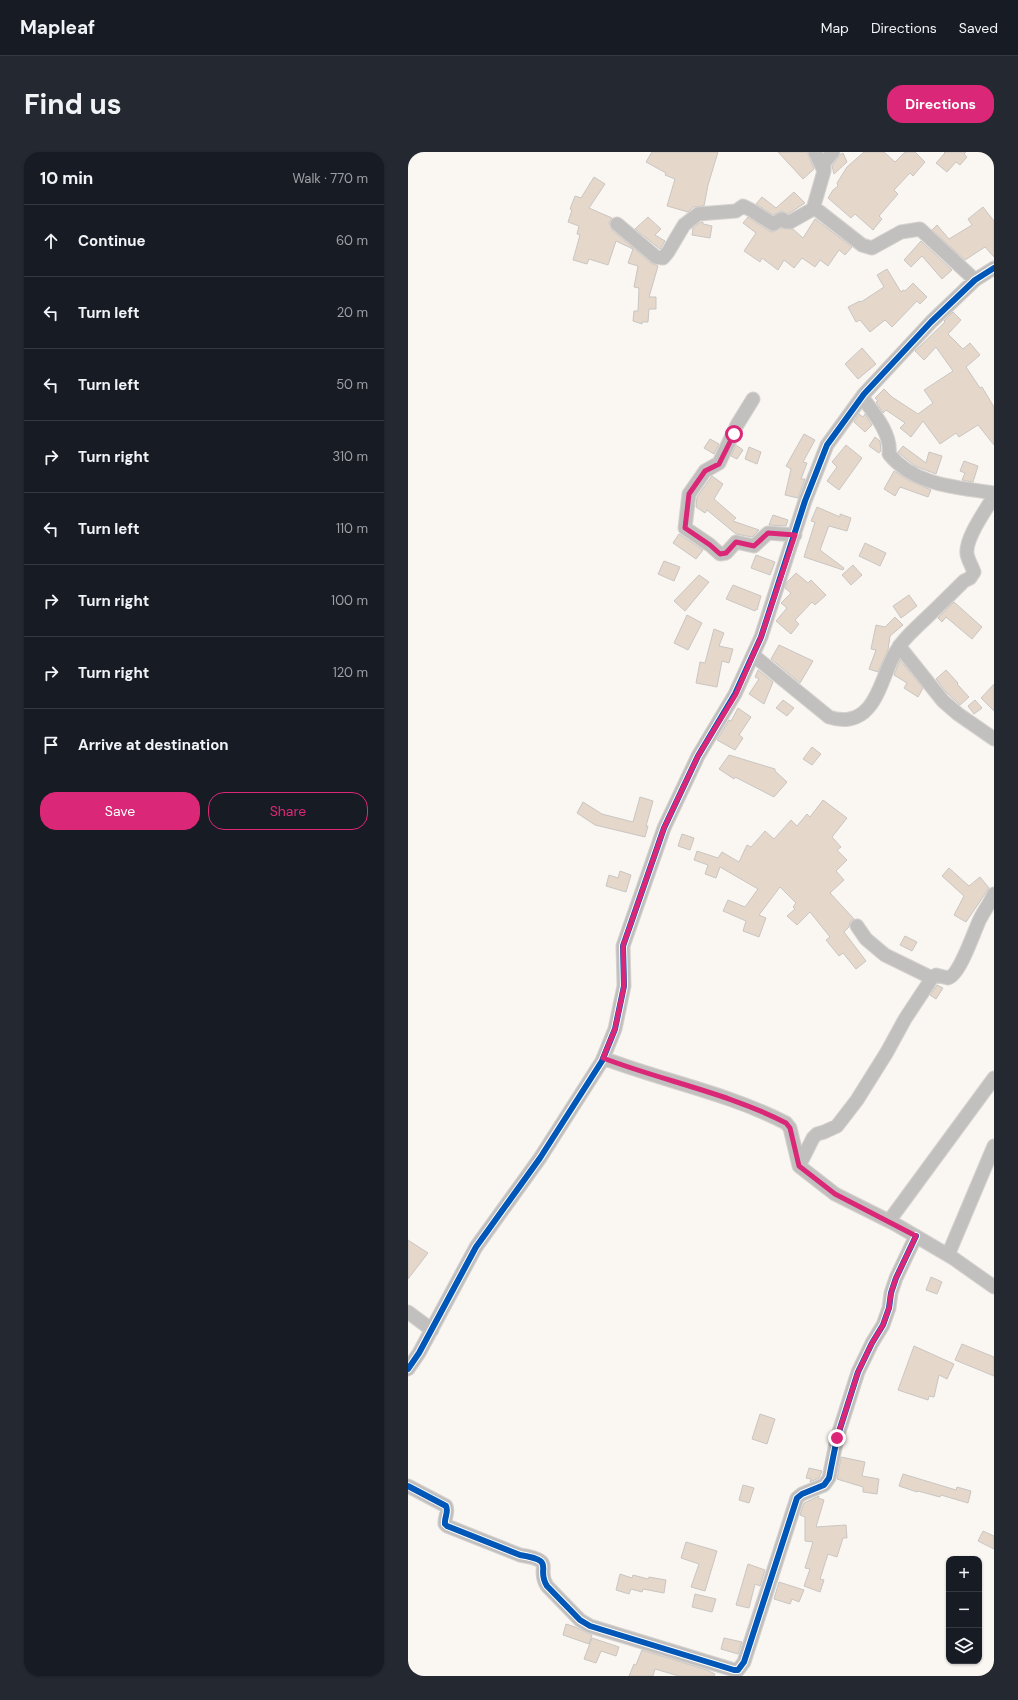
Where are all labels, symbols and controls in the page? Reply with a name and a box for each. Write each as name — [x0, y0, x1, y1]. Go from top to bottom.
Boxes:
text: Mapleaf — [20, 15, 95, 40]
text: Map — [821, 19, 849, 37]
text: Directions — [871, 19, 937, 37]
text: Saved — [959, 19, 998, 37]
button: Directions — [887, 85, 994, 123]
text: Find us — [24, 86, 122, 123]
text: 10 min — [40, 167, 93, 189]
text: Walk · 770 m — [292, 170, 368, 187]
icon: ahead — [40, 230, 62, 252]
text: Continue — [78, 231, 146, 251]
text: 60 m — [336, 232, 368, 249]
icon: left — [40, 302, 62, 324]
text: Turn left — [78, 303, 139, 323]
text: 20 m — [337, 304, 368, 321]
icon: left — [40, 374, 62, 396]
text: Turn left — [78, 375, 139, 395]
text: 50 m — [336, 376, 368, 393]
route start — [725, 425, 743, 443]
icon: right — [40, 446, 62, 468]
text: Turn right — [78, 447, 149, 467]
text: 310 m — [333, 448, 368, 465]
icon: left — [40, 518, 62, 540]
text: Turn left — [78, 519, 139, 539]
text: 110 m — [336, 520, 368, 537]
icon: right — [40, 590, 62, 612]
text: Turn right — [78, 591, 149, 611]
text: 100 m — [331, 592, 368, 609]
icon: right — [40, 662, 62, 684]
text: Turn right — [78, 663, 149, 683]
text: 120 m — [333, 664, 368, 681]
icon: arrive — [40, 734, 62, 756]
text: Arrive at destination — [78, 735, 229, 755]
button: Save — [40, 792, 200, 830]
button: Share — [208, 792, 368, 830]
route end — [828, 1429, 846, 1447]
map controls — [946, 1556, 982, 1664]
button: + — [946, 1556, 982, 1592]
button: − — [946, 1592, 982, 1628]
button: layers — [946, 1628, 982, 1664]

